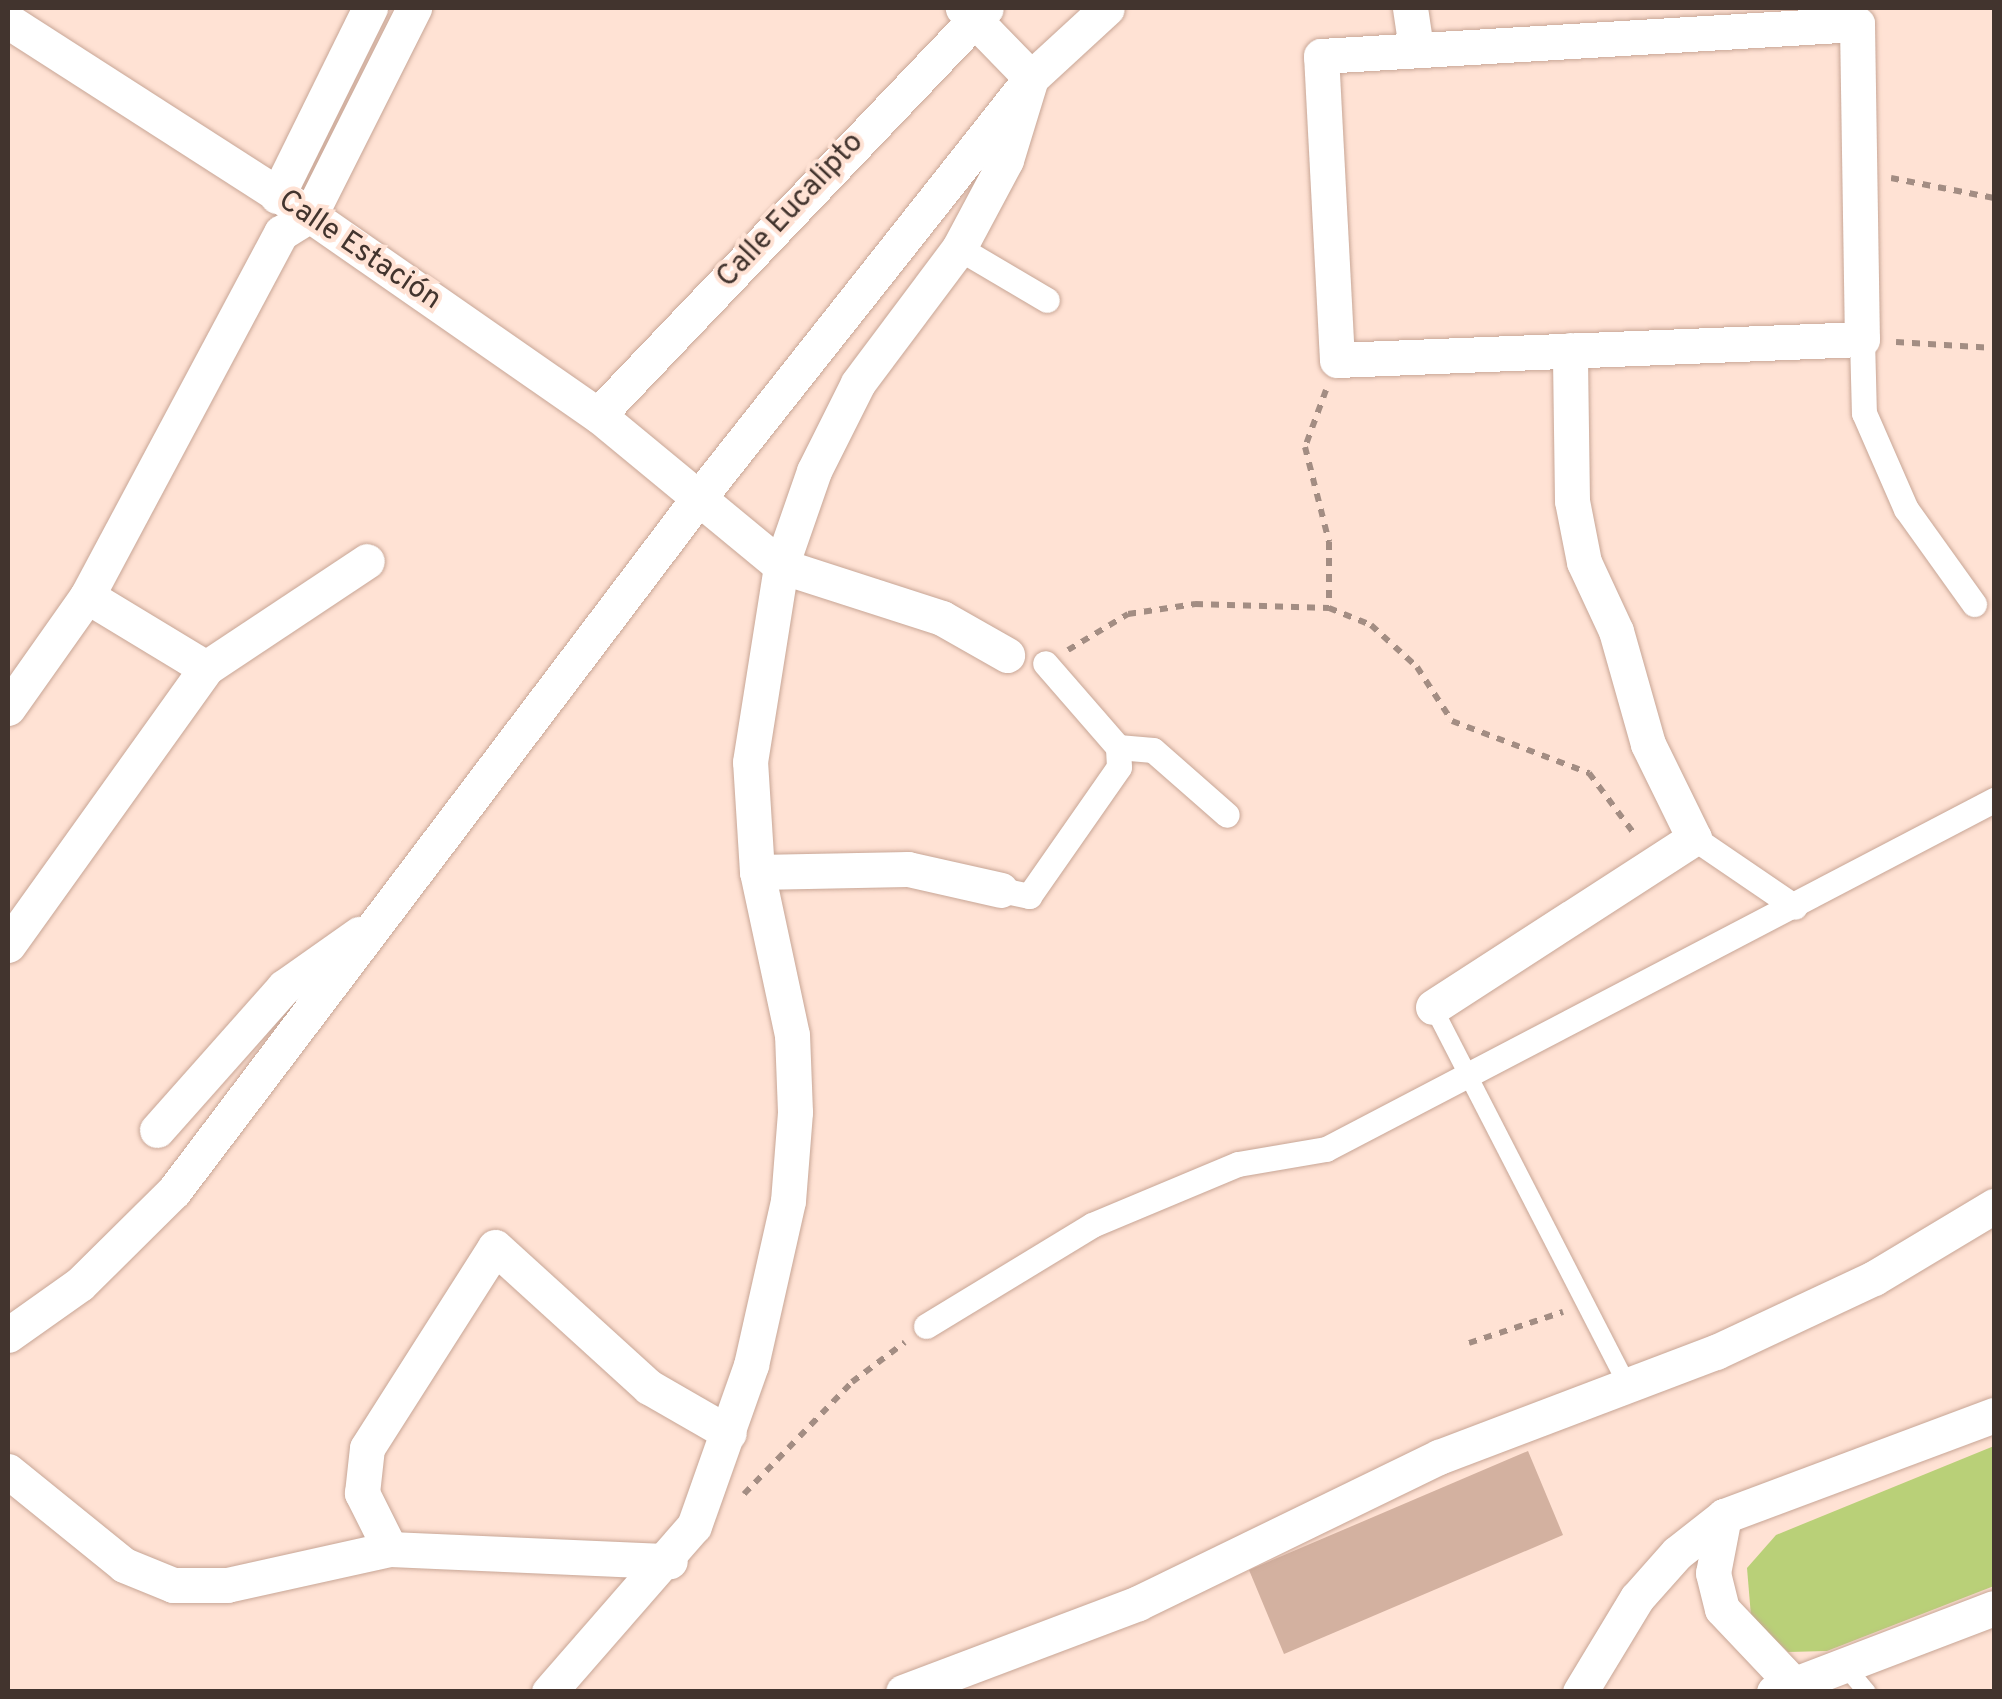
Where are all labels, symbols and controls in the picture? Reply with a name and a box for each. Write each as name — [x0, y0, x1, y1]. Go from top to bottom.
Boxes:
street label: Calle Eucalipto — [710, 126, 872, 296]
street label: Calle Estación — [271, 183, 447, 319]

